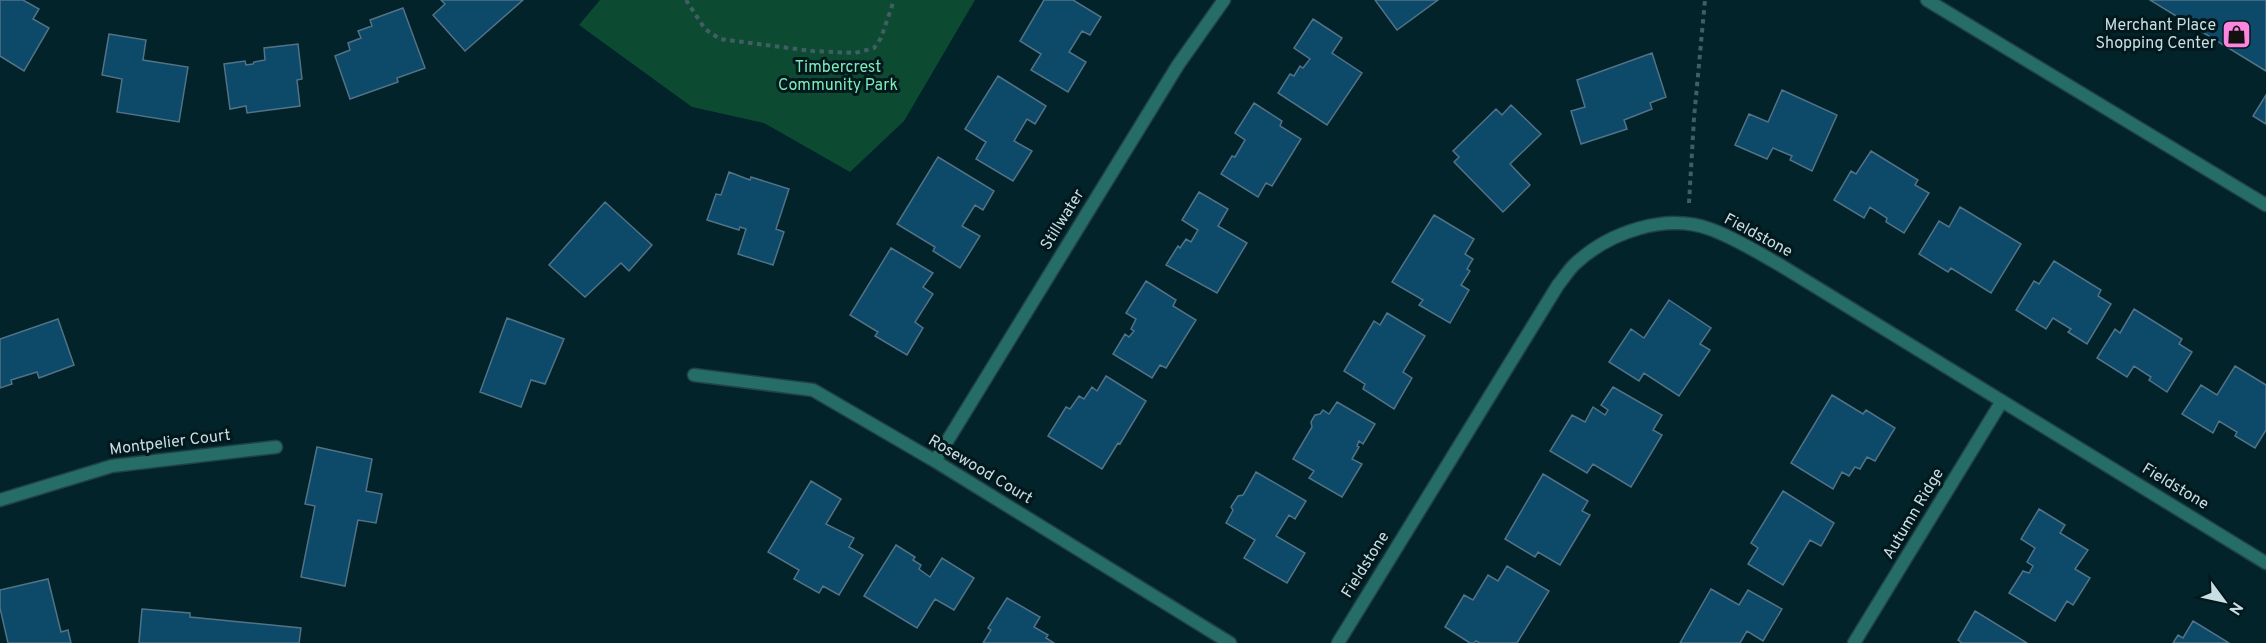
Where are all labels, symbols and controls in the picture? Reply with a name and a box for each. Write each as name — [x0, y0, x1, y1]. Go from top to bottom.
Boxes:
place label: Merchant Place Shopping Center — [2095, 16, 2216, 54]
shop icon: Merchant Place Shopping Center — [2221, 19, 2253, 51]
park label: Timbercrest Community Park — [778, 58, 898, 96]
street label: Stillwater — [1037, 186, 1089, 254]
street label: Fieldstone — [1720, 210, 1796, 262]
street label: Montpelier Court — [108, 426, 232, 460]
street label: Rosewood Court — [924, 431, 1036, 509]
street label: Fieldstone — [2138, 459, 2212, 515]
street label: Autumn Ridge — [1879, 465, 1949, 563]
street label: Fieldstone — [1338, 528, 1394, 602]
north arrow — [2194, 571, 2254, 631]
text: N — [2223, 598, 2246, 618]

